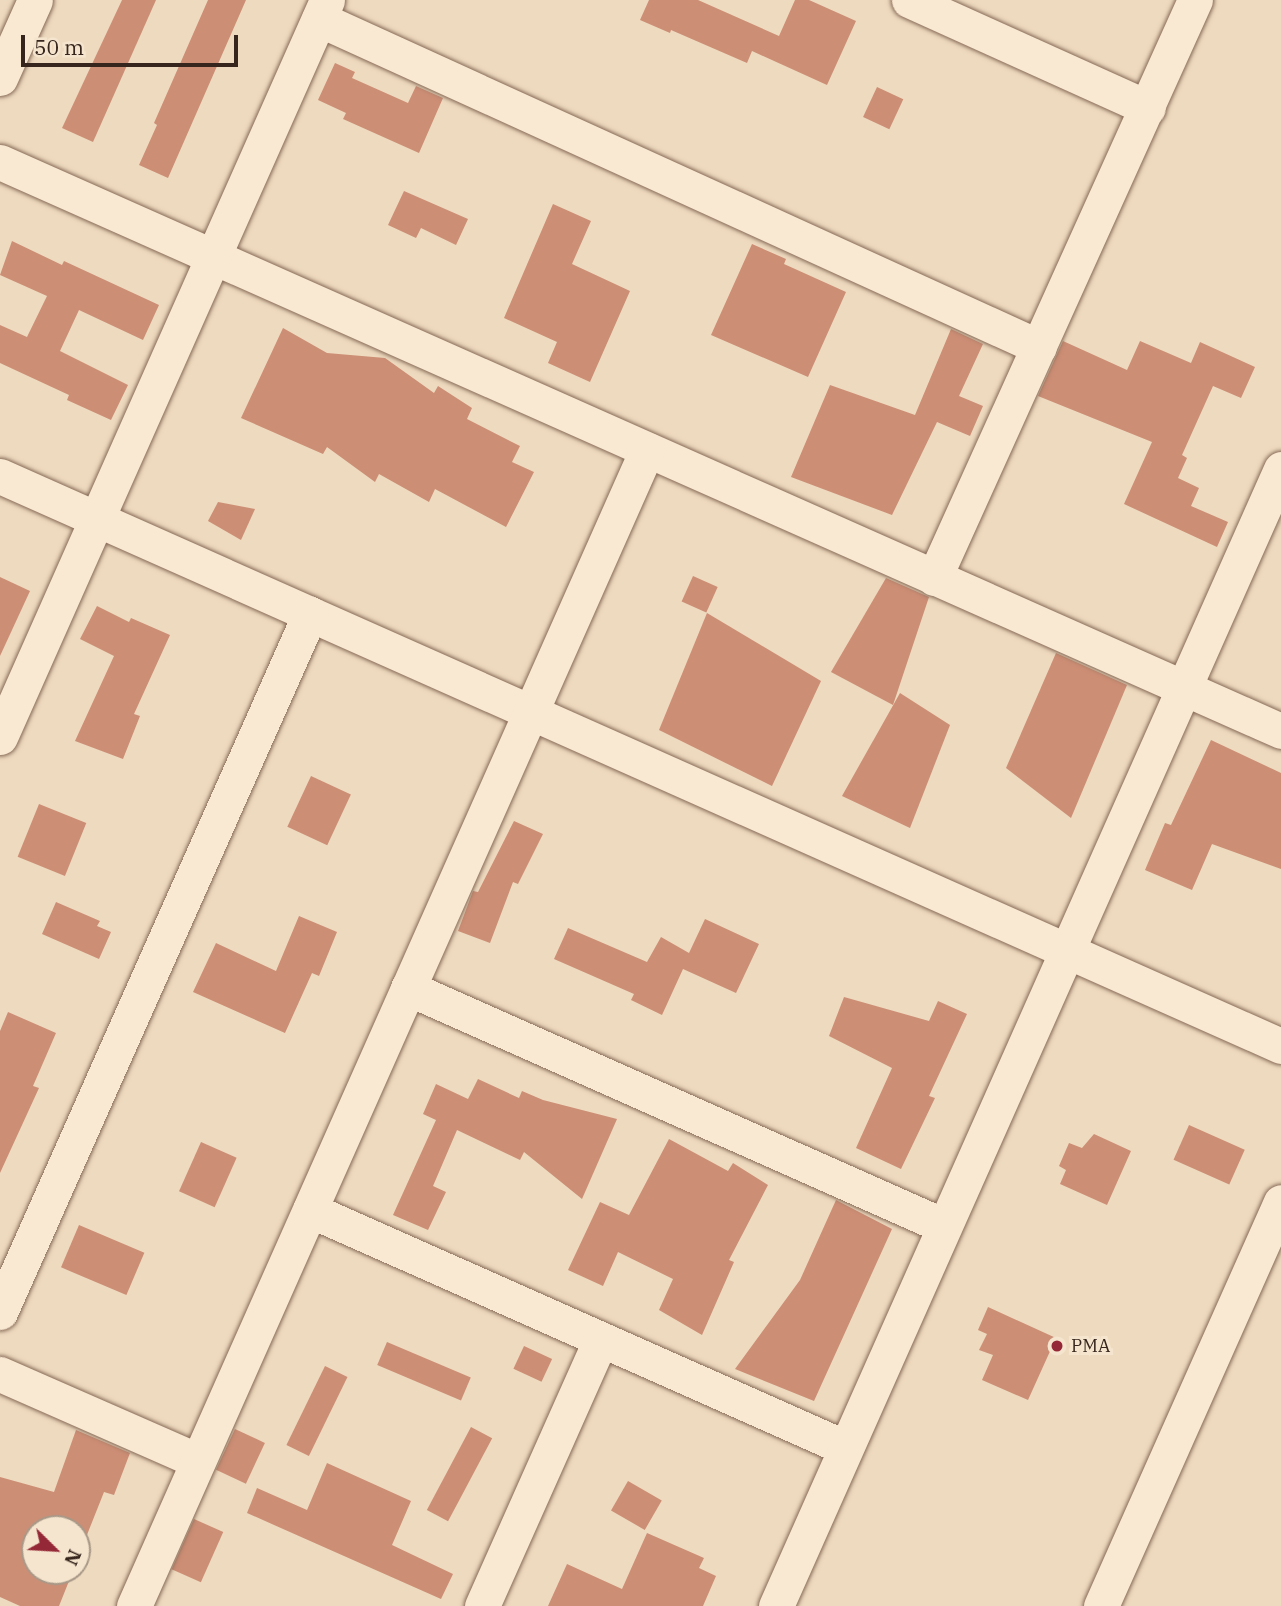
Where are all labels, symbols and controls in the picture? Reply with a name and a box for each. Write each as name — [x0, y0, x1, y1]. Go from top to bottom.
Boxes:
scale bar — [24, 21, 242, 65]
text: 50 m — [34, 33, 84, 61]
place label: PMA — [1071, 1335, 1110, 1357]
marker: PMA — [1049, 1338, 1065, 1354]
north arrow — [21, 1515, 91, 1585]
text: N — [59, 1546, 87, 1569]

